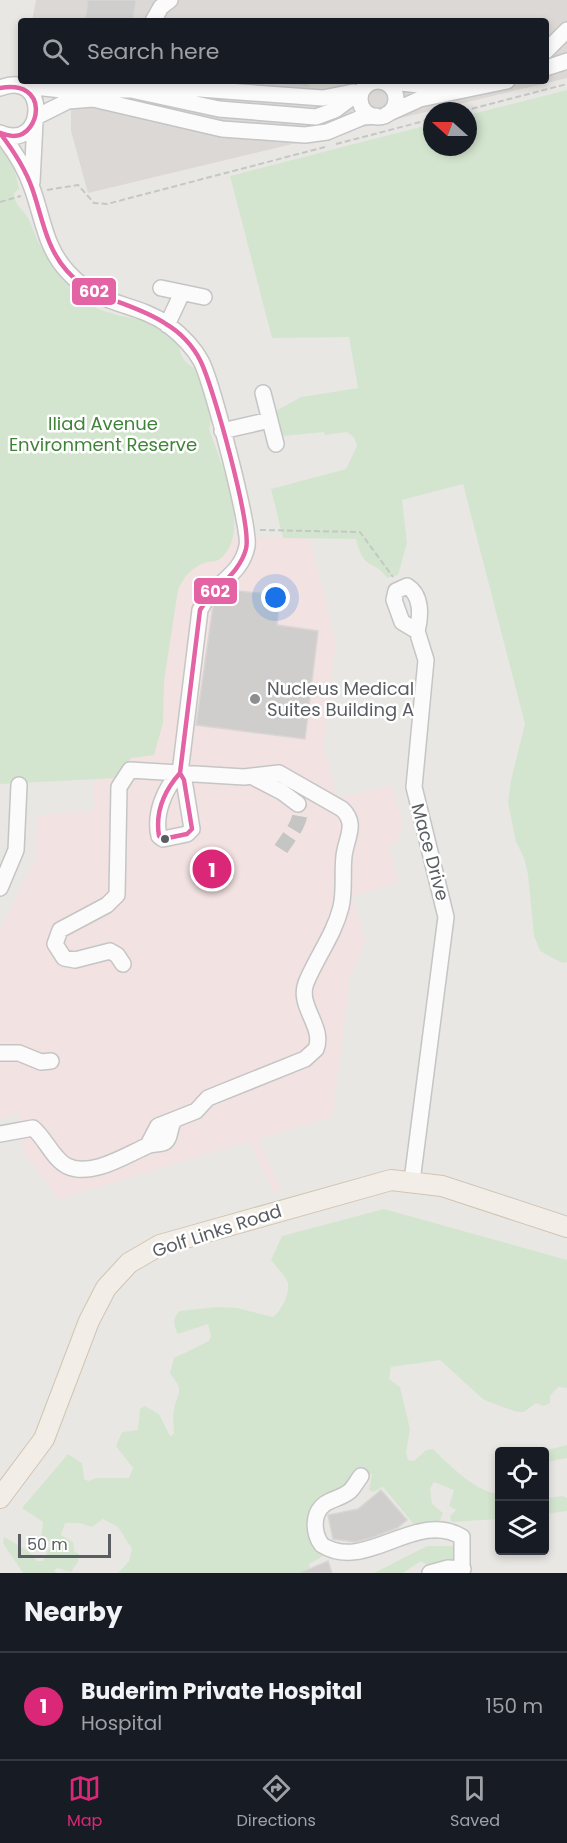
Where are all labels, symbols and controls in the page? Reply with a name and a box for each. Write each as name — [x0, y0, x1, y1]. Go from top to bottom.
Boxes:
search box — [18, 18, 549, 84]
icon: search — [39, 35, 72, 68]
text: Search here — [87, 36, 220, 67]
north arrow — [423, 102, 477, 156]
line badge: 602 — [71, 277, 117, 306]
text: 602 — [79, 280, 109, 303]
park label: Iliad Avenue Environment Reserve — [9, 411, 197, 457]
line badge: 602 — [193, 577, 238, 605]
text: 602 — [200, 580, 230, 603]
your location — [261, 583, 290, 612]
place label: Nucleus Medical Suites Building A — [267, 676, 414, 722]
marker: Nucleus Medical Suites Building A — [248, 692, 262, 706]
street label: Mace Drive — [406, 800, 455, 903]
unlabelled marker — [159, 833, 171, 845]
pin: 1 — [192, 846, 232, 892]
street label: Golf Links Road — [149, 1198, 285, 1263]
map controls — [495, 1447, 549, 1555]
button: locate — [495, 1447, 549, 1501]
button: layers — [495, 1501, 549, 1555]
scale bar — [18, 1531, 111, 1558]
text: 50 m — [27, 1533, 68, 1556]
text: Nearby — [24, 1594, 122, 1630]
text: Buderim Private Hospital — [81, 1676, 362, 1707]
text: 1 — [40, 1692, 47, 1720]
text: 150 m — [486, 1692, 543, 1720]
text: Hospital — [81, 1709, 162, 1737]
tab: Map — [67, 1772, 102, 1833]
tab: Directions — [237, 1772, 316, 1833]
tab: Saved — [450, 1772, 500, 1833]

